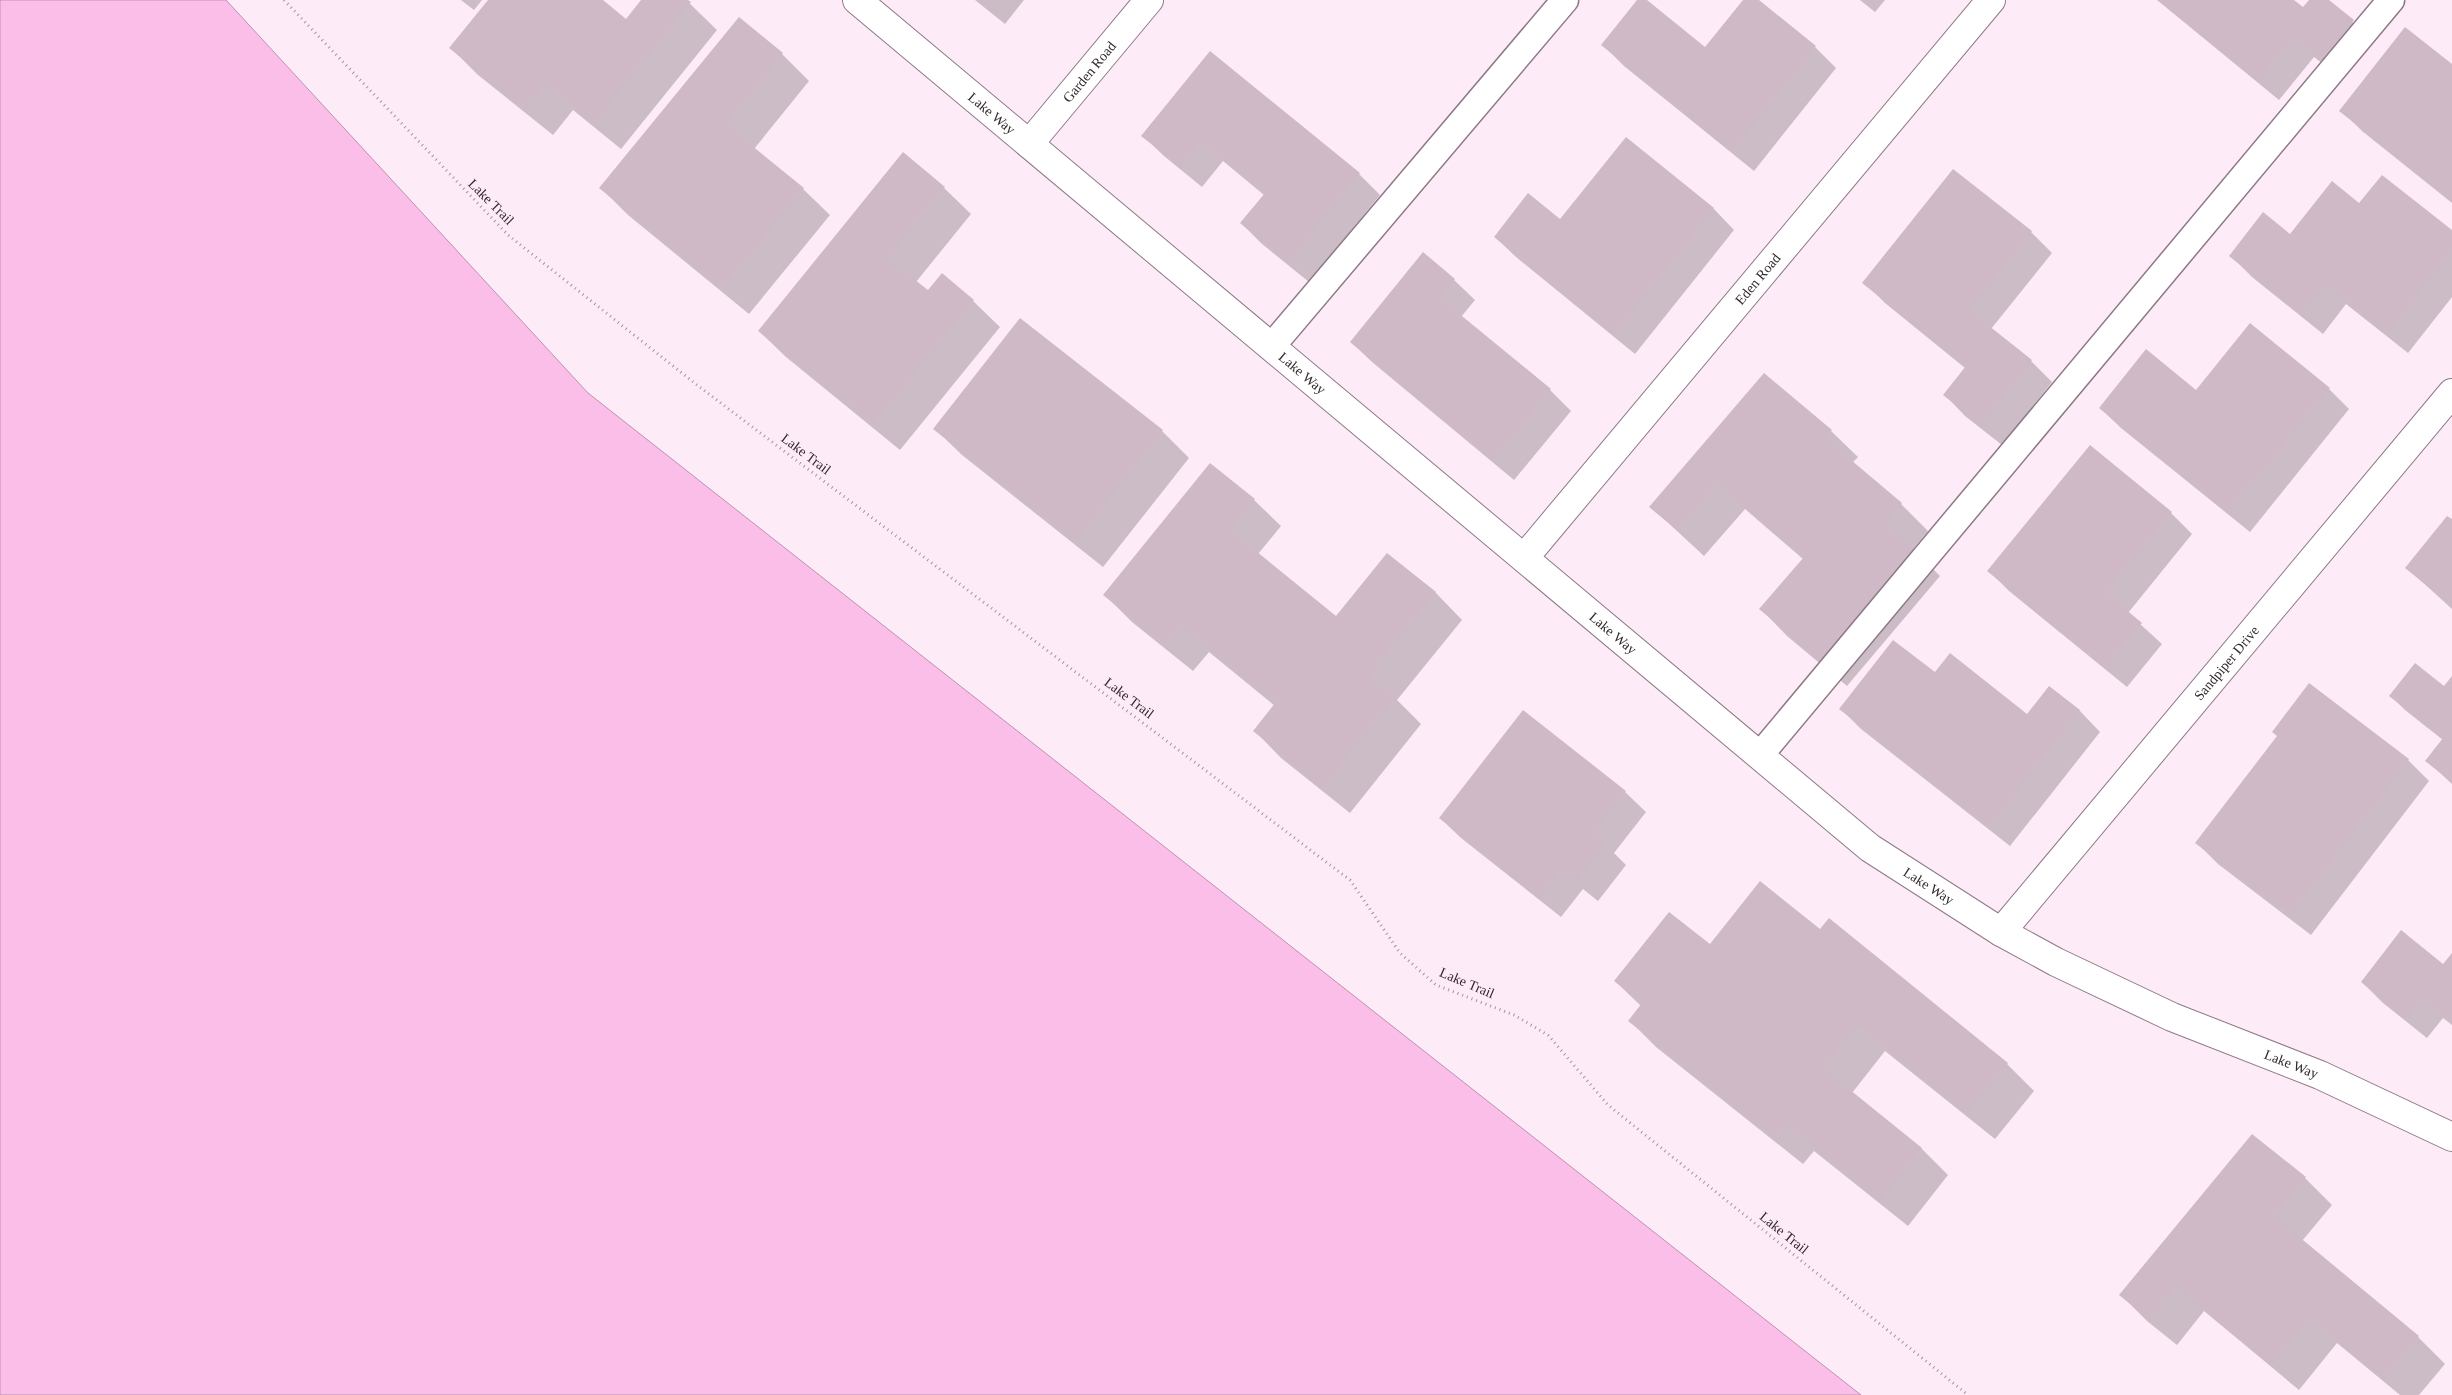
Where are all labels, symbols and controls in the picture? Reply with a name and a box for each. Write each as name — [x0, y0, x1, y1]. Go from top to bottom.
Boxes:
street label: Garden Road — [1060, 38, 1119, 105]
street label: Lake Way — [965, 89, 1018, 137]
street label: Lake Trail — [465, 176, 517, 228]
street label: Eden Road — [1732, 250, 1783, 307]
street label: Lake Way — [1276, 349, 1329, 397]
street label: Lake Trail — [778, 431, 834, 477]
street label: Lake Way — [1587, 609, 1640, 657]
street label: Sandpiper Drive — [2191, 623, 2262, 703]
street label: Lake Trail — [1101, 675, 1157, 721]
street label: Lake Way — [1901, 864, 1957, 907]
street label: Lake Trail — [1437, 965, 1497, 1001]
street label: Lake Way — [2262, 1046, 2320, 1081]
street label: Lake Trail — [1757, 1209, 1811, 1257]

